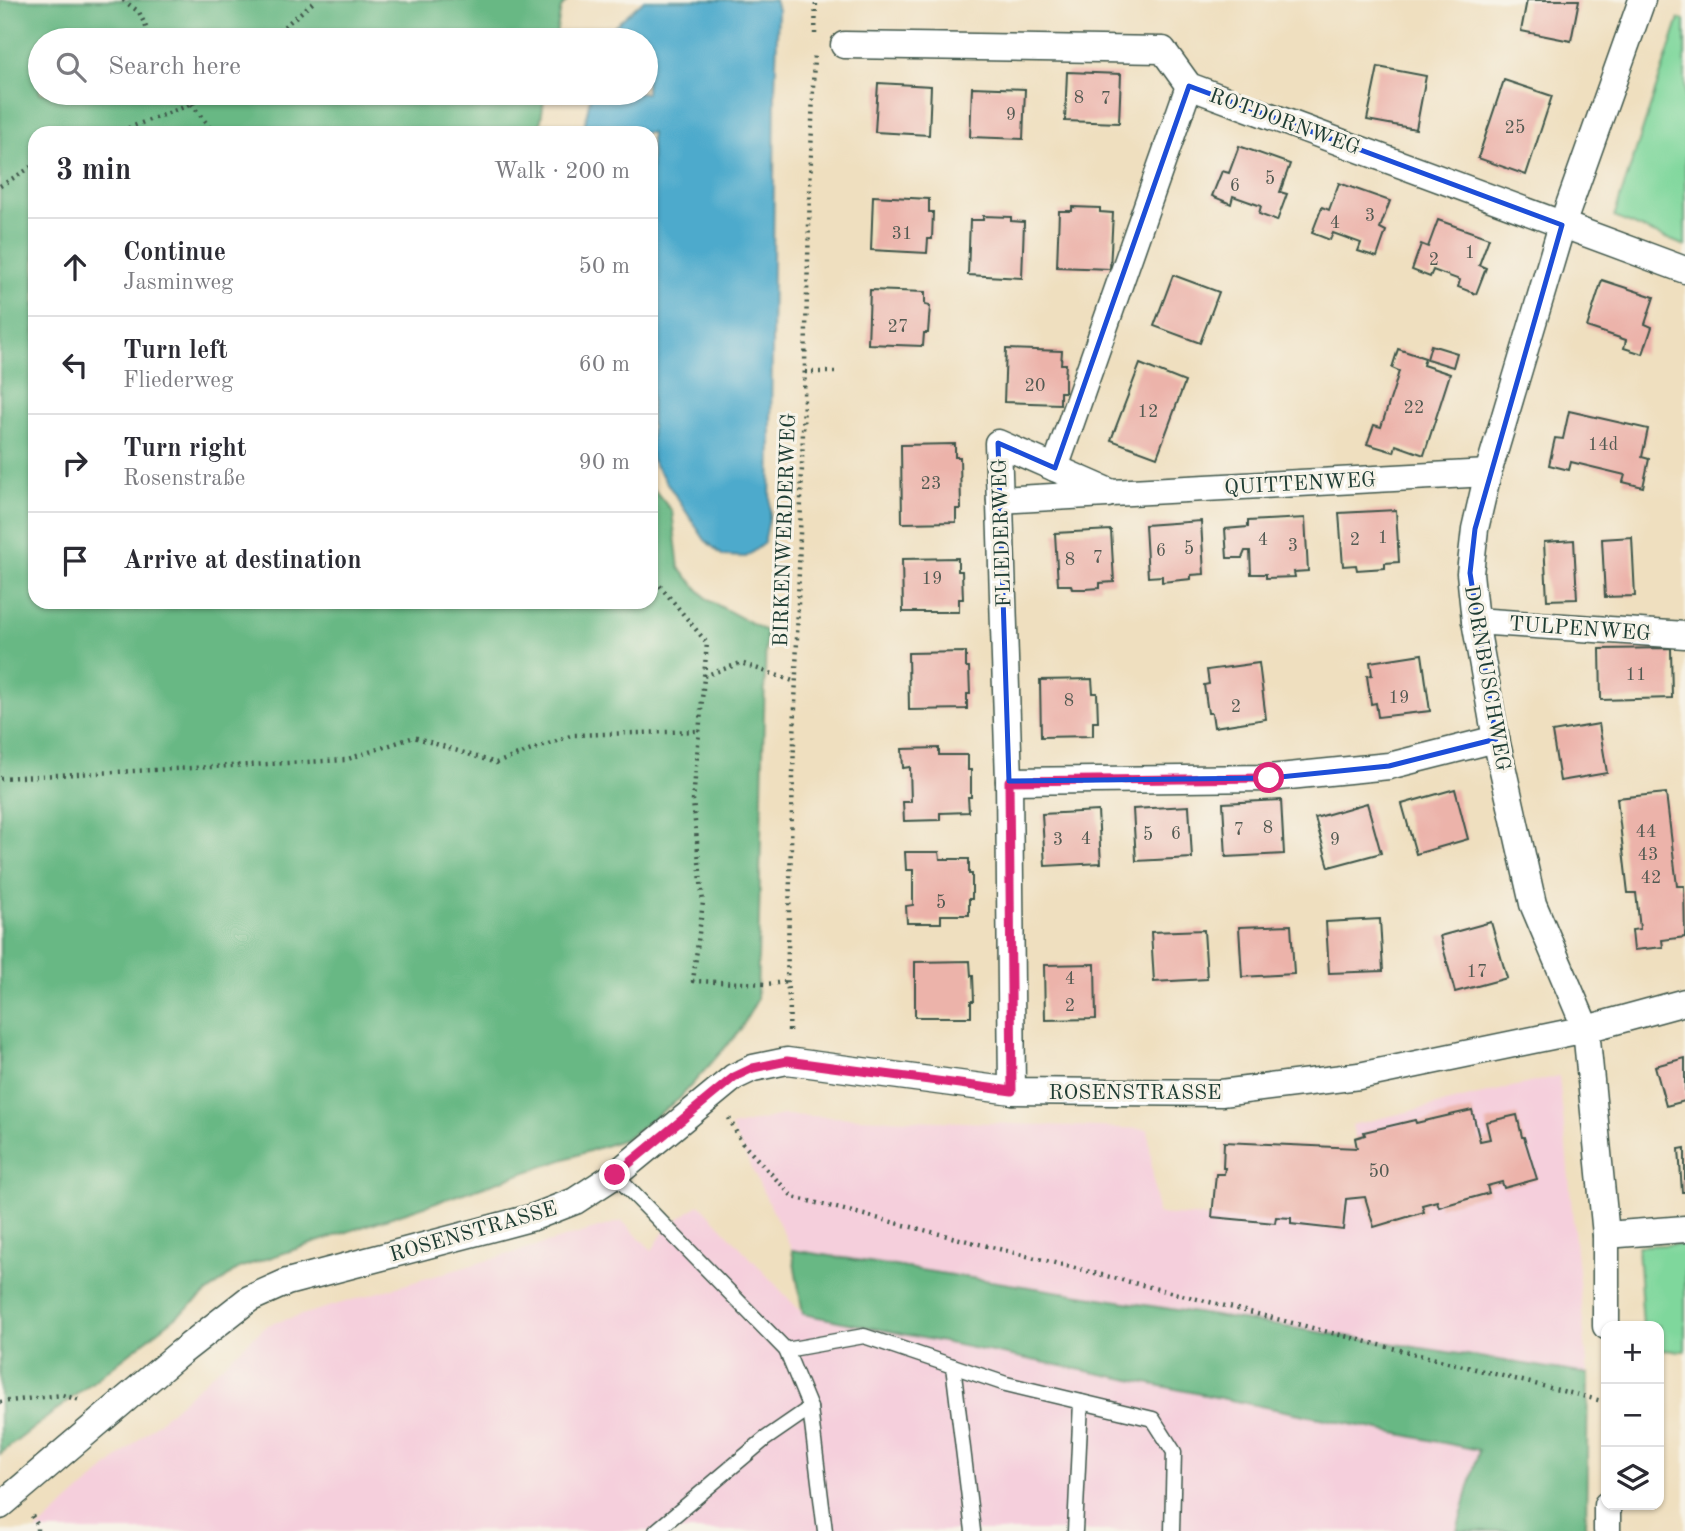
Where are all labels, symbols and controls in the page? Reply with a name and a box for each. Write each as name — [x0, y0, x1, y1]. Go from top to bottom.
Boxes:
search box — [28, 28, 658, 105]
icon: search — [52, 48, 90, 86]
text: Search here — [108, 54, 241, 80]
street label: ROTDORNWEG — [1206, 85, 1363, 159]
house number: 8 — [1074, 89, 1084, 107]
house number: 7 — [1101, 90, 1111, 108]
house number: 9 — [1006, 106, 1016, 124]
house number: 25 — [1505, 119, 1525, 137]
text: 3 min — [56, 156, 131, 186]
text: Walk · 200 m — [494, 160, 630, 183]
house number: 5 — [1265, 170, 1275, 188]
house number: 6 — [1230, 177, 1240, 195]
house number: 3 — [1365, 207, 1375, 225]
house number: 4 — [1330, 214, 1340, 232]
house number: 31 — [892, 225, 912, 243]
text: Continue — [123, 240, 226, 266]
house number: 1 — [1465, 244, 1475, 262]
icon: ahead — [56, 248, 94, 286]
house number: 2 — [1429, 251, 1439, 269]
text: 50 m — [579, 255, 630, 278]
text: Jasminweg — [123, 271, 233, 294]
house number: 27 — [888, 318, 908, 336]
text: Turn left — [123, 338, 228, 364]
icon: left — [56, 346, 94, 384]
text: 60 m — [579, 353, 630, 376]
text: Fliederweg — [123, 369, 233, 392]
house number: 20 — [1025, 377, 1045, 395]
house number: 22 — [1404, 399, 1424, 417]
house number: 12 — [1138, 403, 1158, 421]
street label: BIRKENWERDERWEG — [771, 413, 800, 647]
text: Turn right — [123, 436, 246, 462]
house number: 14d — [1588, 436, 1618, 454]
icon: right — [56, 444, 94, 482]
text: 90 m — [579, 451, 630, 474]
street label: FLIEDERWEG — [989, 458, 1016, 608]
text: Rosenstraße — [123, 467, 245, 490]
street label: QUITTENWEG — [1224, 470, 1377, 499]
house number: 23 — [921, 475, 941, 493]
house number: 1 — [1378, 529, 1388, 547]
house number: 4 — [1258, 531, 1268, 549]
house number: 2 — [1350, 531, 1360, 549]
house number: 3 — [1288, 537, 1298, 555]
house number: 5 — [1184, 540, 1194, 558]
icon: arrive — [56, 542, 94, 580]
house number: 6 — [1156, 542, 1166, 560]
text: Arrive at destination — [123, 548, 362, 574]
house number: 7 — [1093, 549, 1103, 567]
house number: 8 — [1065, 551, 1075, 569]
house number: 19 — [922, 570, 942, 588]
street label: DORNBUSCHWEG — [1460, 584, 1513, 773]
street label: TULPENWEG — [1508, 614, 1652, 645]
house number: 11 — [1626, 666, 1646, 684]
house number: 19 — [1389, 689, 1409, 707]
house number: 8 — [1064, 692, 1074, 710]
house number: 2 — [1231, 698, 1241, 716]
route start — [1253, 762, 1284, 793]
house number: 8 — [1263, 819, 1273, 837]
house number: 7 — [1234, 821, 1244, 839]
house number: 44 — [1636, 823, 1656, 841]
house number: 6 — [1171, 825, 1181, 843]
house number: 5 — [1143, 826, 1153, 844]
house number: 4 — [1081, 830, 1091, 848]
house number: 3 — [1053, 831, 1063, 849]
house number: 9 — [1330, 831, 1340, 849]
house number: 43 — [1638, 846, 1658, 864]
house number: 42 — [1641, 869, 1661, 887]
house number: 5 — [936, 894, 946, 912]
house number: 17 — [1467, 963, 1487, 981]
house number: 4 — [1065, 970, 1075, 988]
house number: 2 — [1065, 997, 1075, 1015]
street label: ROSENSTRASSE — [1048, 1083, 1222, 1104]
route end — [599, 1159, 630, 1190]
house number: 50 — [1369, 1163, 1389, 1181]
street label: ROSENSTRASSE — [387, 1198, 559, 1266]
map controls — [1601, 1321, 1664, 1510]
button: + — [1601, 1321, 1664, 1384]
button: − — [1601, 1384, 1664, 1447]
button: layers — [1601, 1447, 1664, 1510]

